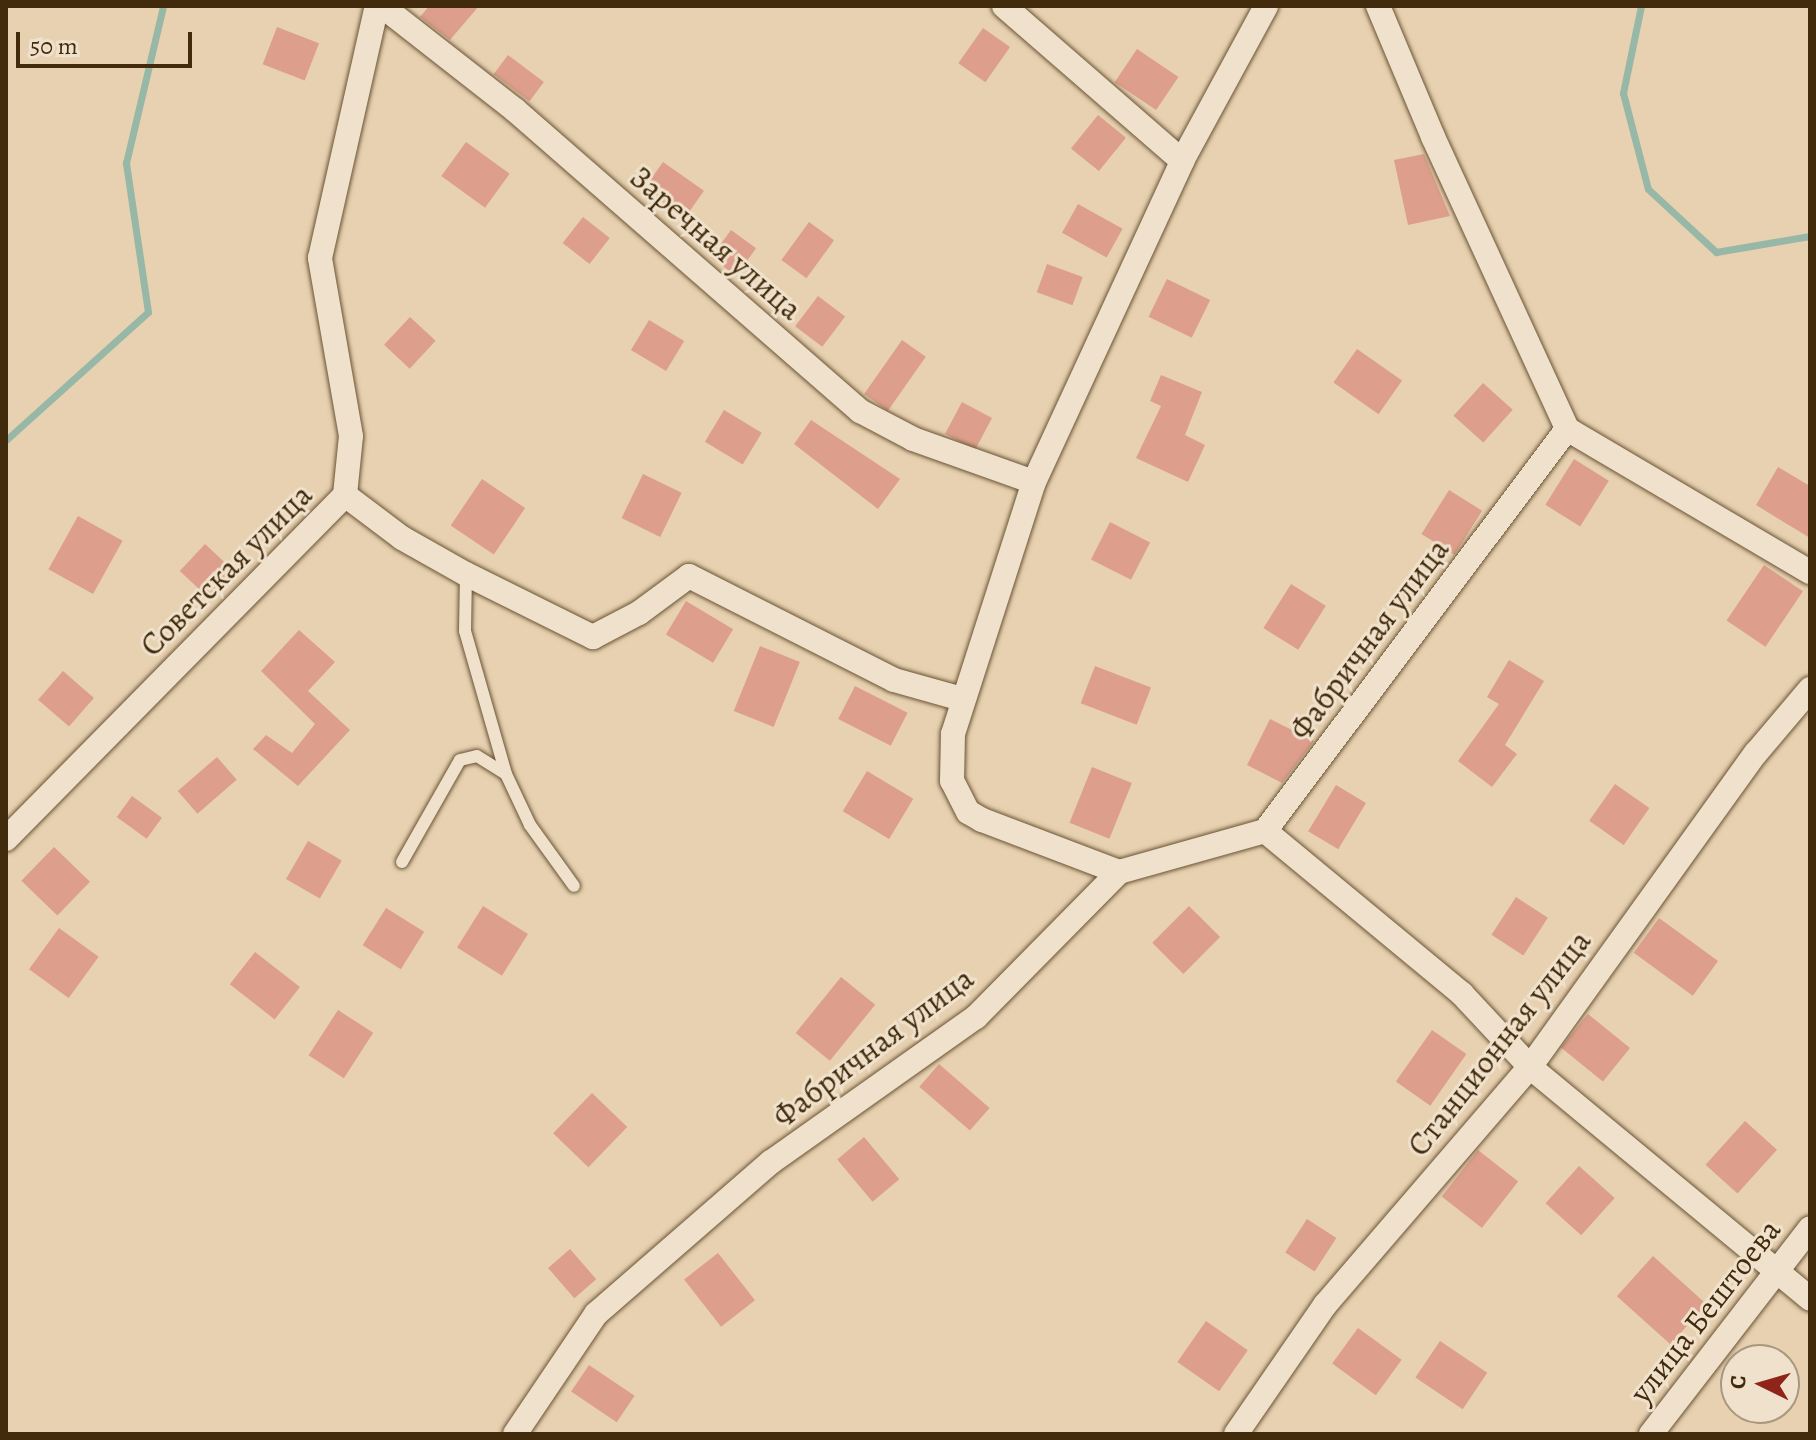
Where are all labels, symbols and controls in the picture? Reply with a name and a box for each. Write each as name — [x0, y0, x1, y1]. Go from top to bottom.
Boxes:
scale bar — [20, 16, 196, 66]
text: 50 m — [30, 30, 78, 62]
street label: Заречная улица — [622, 158, 810, 328]
street label: Советская улица — [132, 476, 320, 664]
street label: Фабричная улица — [1281, 531, 1457, 747]
street label: Станционная улица — [1399, 922, 1599, 1164]
street label: Фабричная улица — [765, 959, 981, 1135]
street label: улица Бештоева — [1621, 1211, 1789, 1411]
north arrow — [1720, 1344, 1800, 1424]
text: С — [1723, 1374, 1754, 1390]

